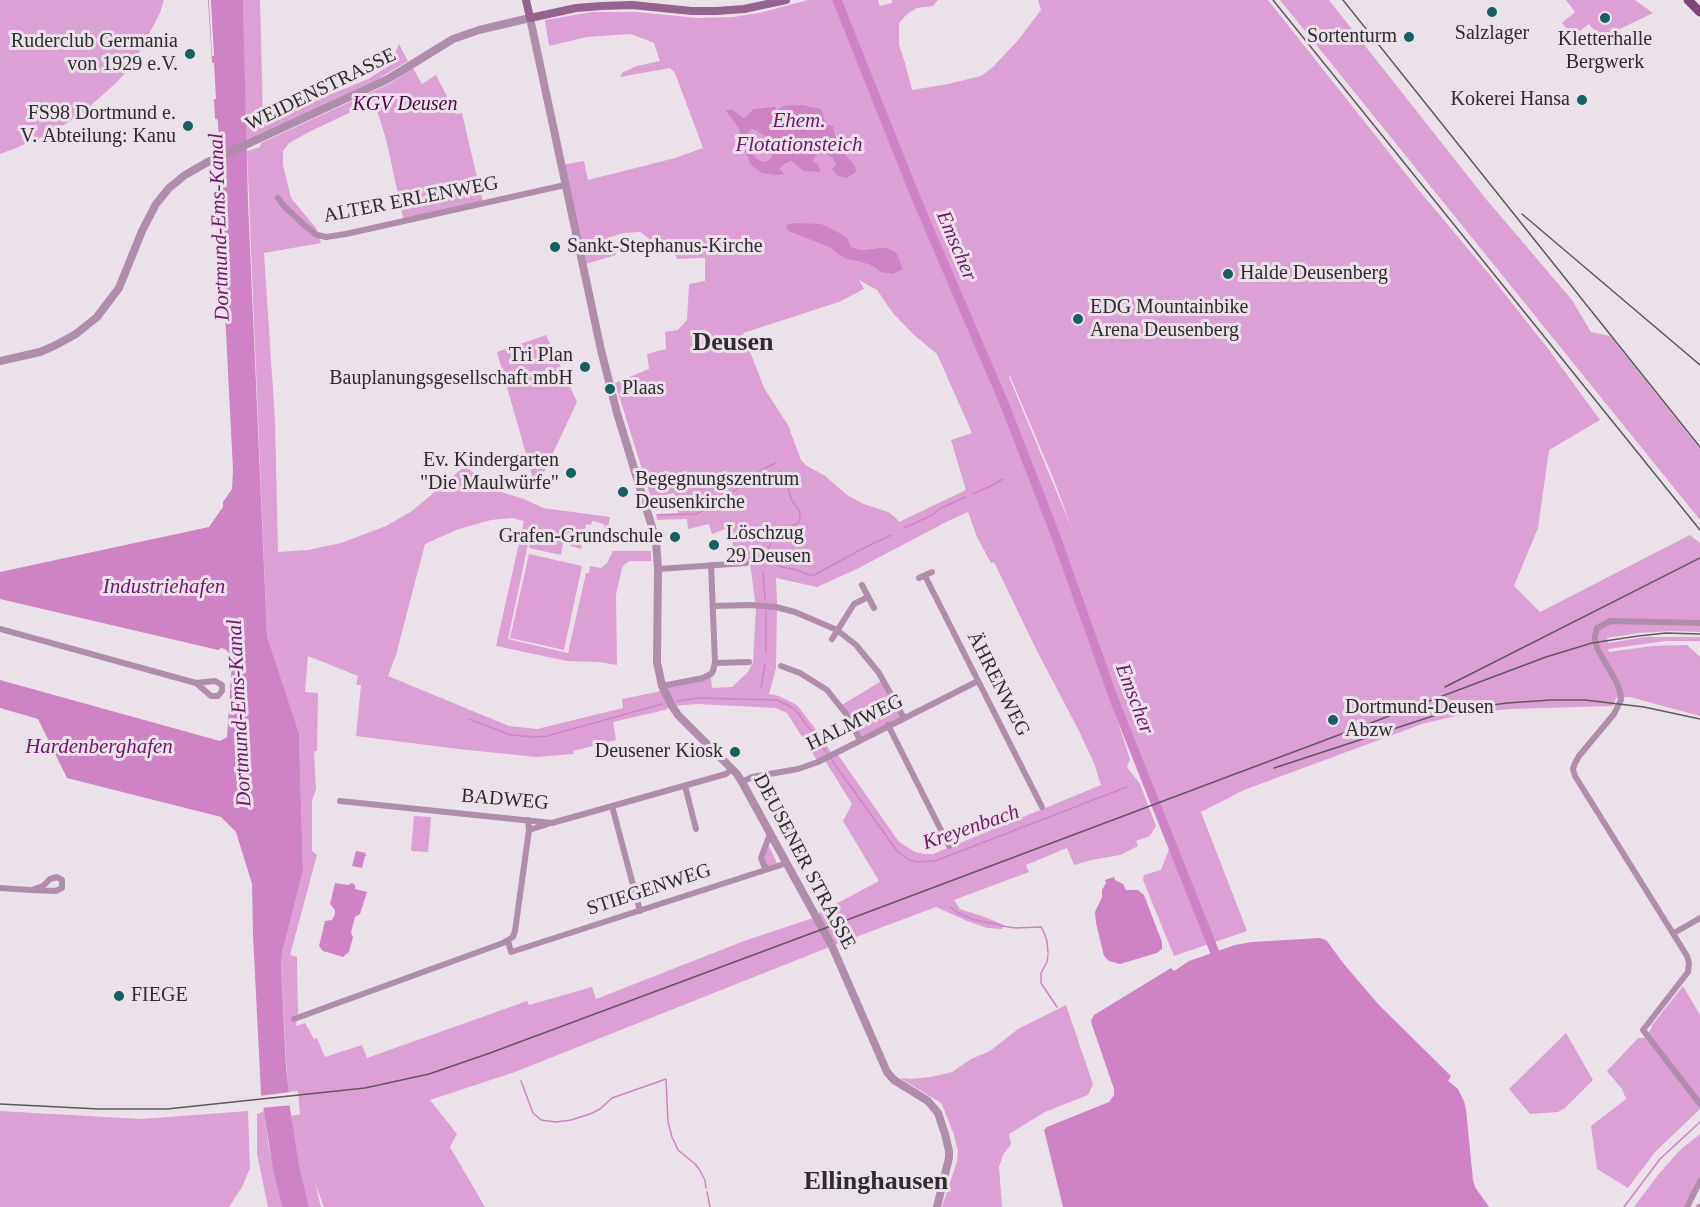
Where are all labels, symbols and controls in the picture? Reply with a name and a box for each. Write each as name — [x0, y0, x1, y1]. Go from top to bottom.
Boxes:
marker: Salzlager — [1485, 5, 1499, 19]
marker: Kletterhalle Bergwerk — [1598, 11, 1612, 25]
place label: Salzlager — [1455, 22, 1529, 46]
place label: Sortenturm — [1307, 25, 1397, 49]
place label: Kletterhalle Bergwerk — [1558, 28, 1652, 75]
place label: Ruderclub Germania von 1929 e.V. — [11, 30, 178, 77]
marker: Sortenturm — [1402, 30, 1416, 44]
street label: WEIDENSTRASSE — [242, 43, 400, 137]
marker: Ruderclub Germania von 1929 e.V. — [183, 47, 197, 61]
place label: Kokerei Hansa — [1451, 88, 1570, 112]
park label: KGV Deusen — [353, 93, 457, 117]
marker: Kokerei Hansa — [1575, 93, 1589, 107]
place label: FS98 Dortmund e. V. Abteilung: Kanu — [20, 102, 176, 149]
water label: Ehem. Flotationsteich — [735, 108, 863, 158]
marker: FS98 Dortmund e. V. Abteilung: Kanu — [181, 119, 195, 133]
water label: Dortmund-Ems-Kanal — [204, 133, 236, 321]
street label: ALTER ERLENWEG — [322, 171, 500, 229]
water label: Emscher — [930, 207, 982, 285]
place label: Sankt-Stephanus-Kirche — [567, 235, 763, 259]
marker: Sankt-Stephanus-Kirche — [548, 240, 562, 254]
place label: Halde Deusenberg — [1240, 262, 1388, 286]
marker: Halde Deusenberg — [1221, 267, 1235, 281]
place label: EDG Mountainbike Arena Deusenberg — [1090, 296, 1248, 343]
marker: EDG Mountainbike Arena Deusenberg — [1071, 312, 1085, 326]
district label: Deusen — [693, 327, 773, 359]
place label: Tri Plan Bauplanungsgesellschaft mbH — [329, 344, 573, 391]
marker: Tri Plan Bauplanungsgesellschaft mbH — [578, 360, 592, 374]
place label: Plaas — [622, 377, 664, 401]
marker: Plaas — [603, 382, 617, 396]
place label: Ev. Kindergarten "Die Maulwürfe" — [420, 449, 559, 496]
marker: Ev. Kindergarten "Die Maulwürfe" — [564, 466, 578, 480]
place label: Begegnungszentrum Deusenkirche — [635, 468, 799, 515]
marker: Begegnungszentrum Deusenkirche — [616, 485, 630, 499]
place label: Löschzug 29 Deusen — [726, 522, 811, 569]
place label: Grafen-Grundschule — [499, 525, 663, 549]
marker: Grafen-Grundschule — [668, 530, 682, 544]
marker: Löschzug 29 Deusen — [707, 538, 721, 552]
water label: Industriehafen — [103, 574, 225, 600]
water label: Dortmund-Ems-Kanal — [223, 619, 257, 807]
street label: ÄHRENWEG — [961, 628, 1035, 740]
water label: Emscher — [1109, 660, 1159, 738]
street label: HALMWEG — [803, 689, 907, 757]
place label: Dortmund-Deusen Abzw — [1345, 696, 1494, 743]
marker: Dortmund-Deusen Abzw — [1326, 713, 1340, 727]
water label: Hardenberghafen — [25, 734, 173, 760]
place label: Deusener Kiosk — [595, 740, 723, 764]
marker: Deusener Kiosk — [728, 745, 742, 759]
street label: DEUSENER STRASSE — [748, 770, 860, 954]
street label: BADWEG — [460, 784, 550, 816]
water label: Kreyenbach — [919, 800, 1023, 856]
street label: STIEGENWEG — [584, 859, 714, 921]
place label: FIEGE — [131, 984, 188, 1008]
marker: FIEGE — [112, 989, 126, 1003]
district label: Ellinghausen — [804, 1166, 948, 1198]

